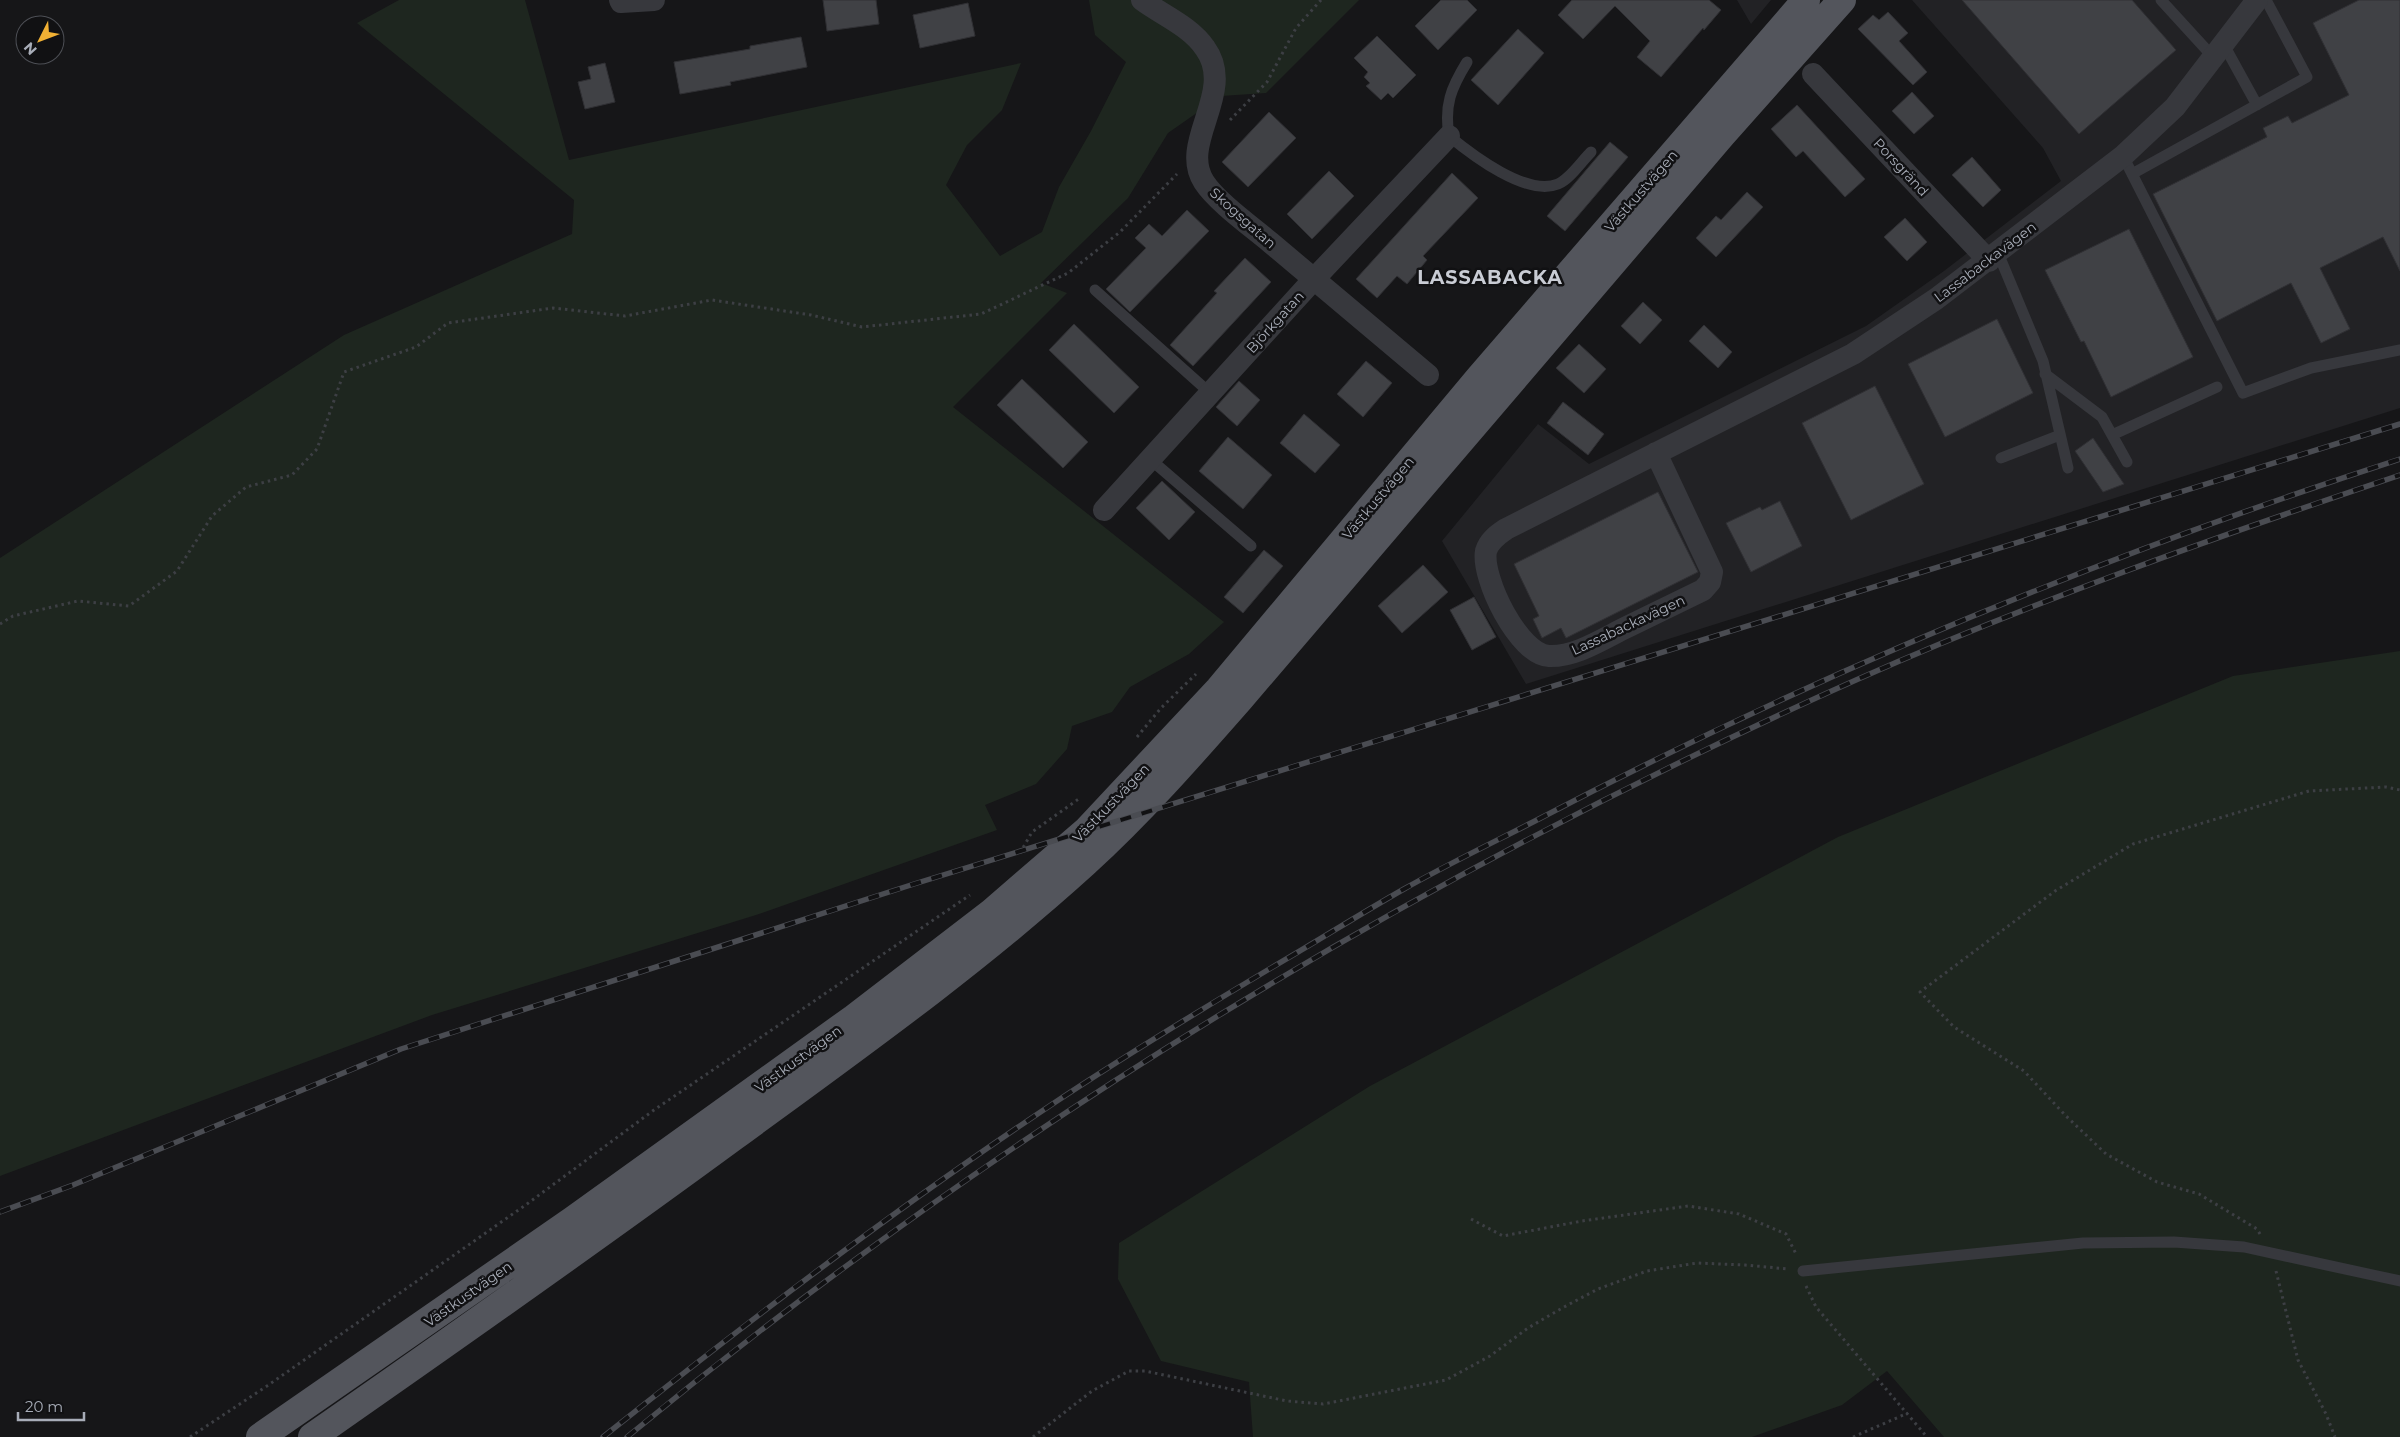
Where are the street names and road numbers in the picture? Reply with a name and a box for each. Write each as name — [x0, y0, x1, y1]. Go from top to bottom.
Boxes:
street label: Porsgränd — [1870, 134, 1932, 200]
street label: Västkustvägen — [1600, 146, 1682, 236]
street label: Skogsgatan — [1206, 184, 1280, 252]
street label: Lassabackavägen — [1930, 218, 2040, 306]
street label: Björkgatan — [1242, 287, 1308, 357]
street label: Västkustvägen — [1338, 453, 1418, 543]
street label: Lassabackavägen — [1568, 591, 1688, 659]
street label: Västkustvägen — [1069, 760, 1153, 846]
street label: Västkustvägen — [751, 1021, 845, 1097]
street label: Västkustvägen — [421, 1257, 515, 1331]

